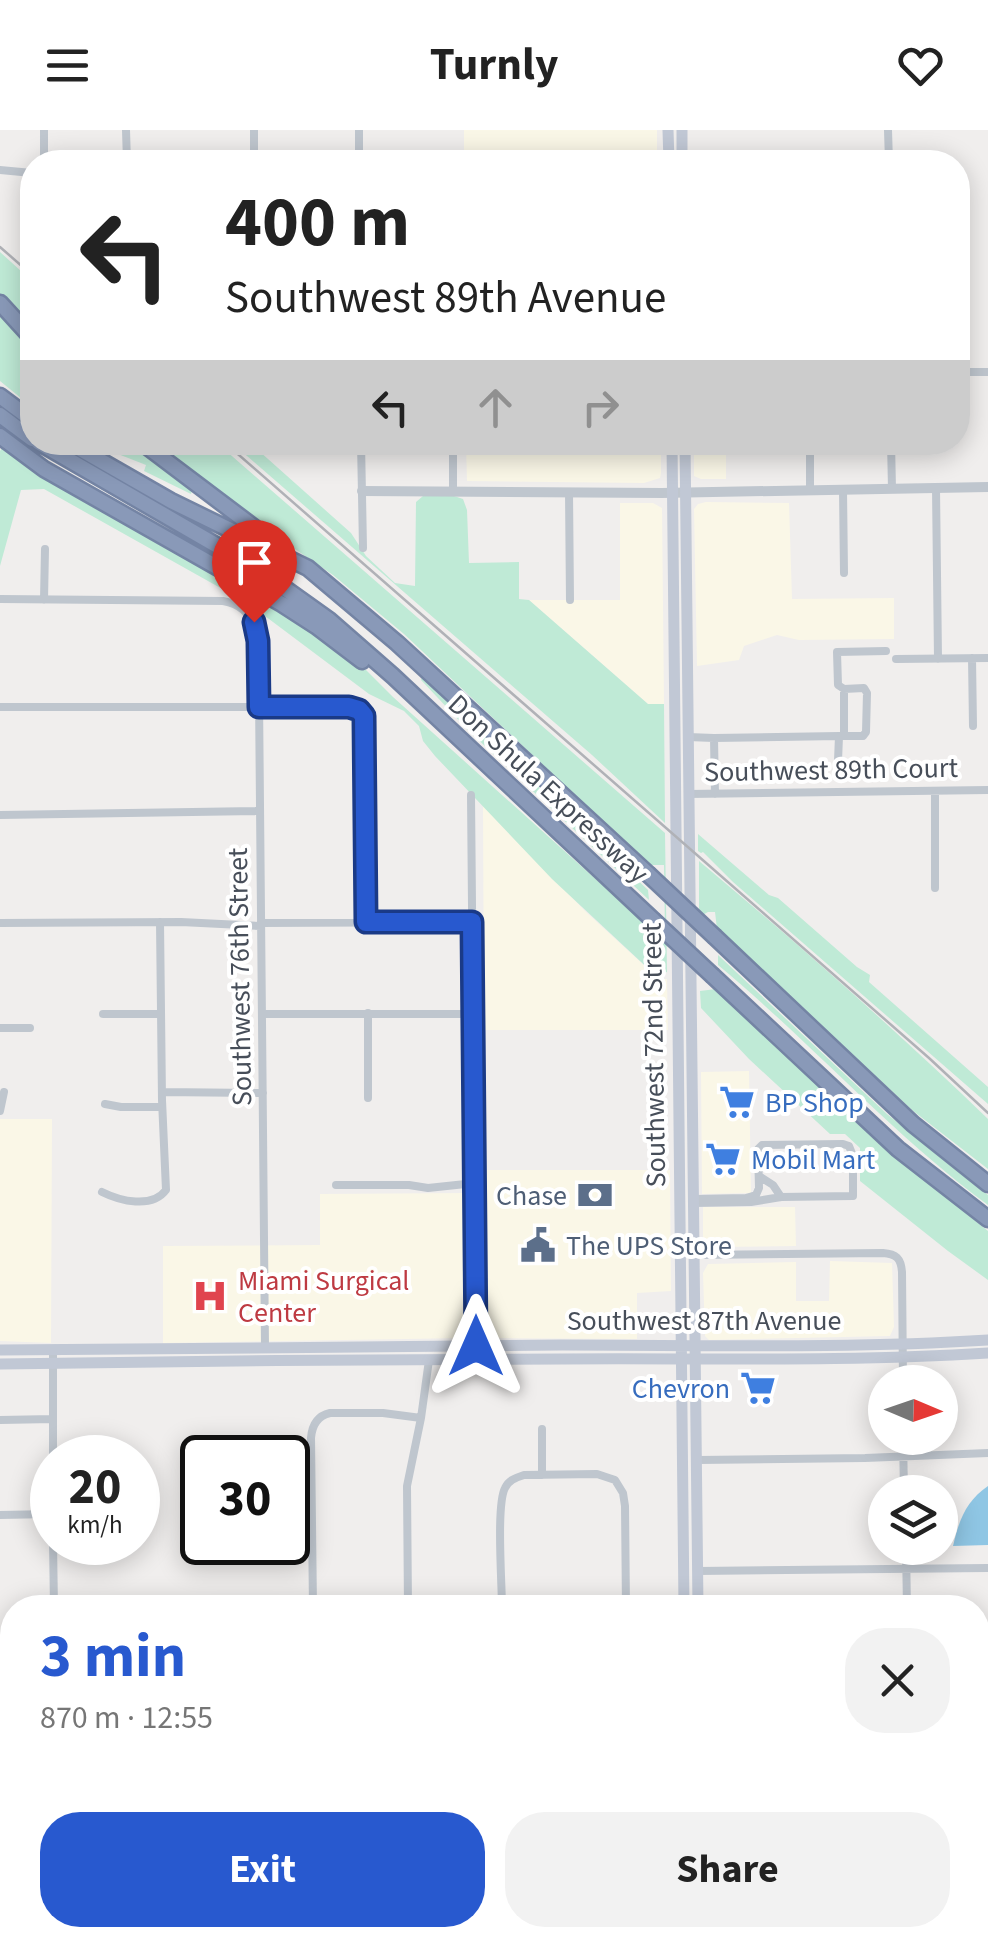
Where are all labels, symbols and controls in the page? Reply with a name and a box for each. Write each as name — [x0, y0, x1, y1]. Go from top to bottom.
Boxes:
text: Turnly — [430, 33, 558, 97]
icon: menu — [40, 38, 95, 93]
icon: heart — [893, 38, 948, 93]
text: 400 m — [225, 173, 410, 273]
icon: left — [60, 190, 190, 320]
text: Southwest 89th Avenue — [225, 266, 666, 330]
icon: left — [363, 380, 418, 435]
icon: ahead — [468, 380, 523, 435]
icon: right — [573, 380, 628, 435]
pin — [212, 520, 297, 623]
icon: arrive — [227, 535, 282, 590]
street label: Don Shula Expressway — [439, 685, 658, 892]
street label: Southwest 89th Court — [704, 748, 959, 792]
street label: Southwest 76th Street — [218, 847, 262, 1107]
street label: Southwest 72nd Street — [632, 922, 676, 1188]
supermarket icon: BP Shop — [718, 1083, 756, 1121]
place label: BP Shop — [765, 1083, 864, 1123]
supermarket icon: Mobil Mart — [704, 1140, 742, 1178]
place label: Mobil Mart — [751, 1140, 876, 1180]
place label: Chase — [496, 1176, 567, 1216]
bank icon: Chase — [576, 1176, 614, 1214]
public building icon: The UPS Store — [519, 1226, 557, 1264]
place label: The UPS Store — [566, 1226, 732, 1266]
place label: Miami Surgical Center — [238, 1261, 409, 1333]
hospital icon: Miami Surgical Center — [191, 1277, 229, 1315]
position arrow — [424, 1294, 528, 1398]
street label: Southwest 87th Avenue — [567, 1301, 841, 1341]
north arrow — [868, 1365, 958, 1455]
map controls — [868, 1365, 958, 1565]
place label: Chevron — [632, 1369, 730, 1409]
supermarket icon: Chevron — [739, 1369, 777, 1407]
speed limit sign: 30 — [180, 1435, 310, 1565]
text: 20 — [69, 1452, 121, 1523]
button: layers — [868, 1475, 958, 1565]
text: km/h — [67, 1507, 123, 1543]
text: 3 min — [40, 1615, 186, 1700]
button: close — [845, 1628, 950, 1733]
text: 870 m · 12:55 — [40, 1695, 213, 1741]
button: Exit — [40, 1812, 485, 1927]
button: Share — [505, 1812, 950, 1927]

